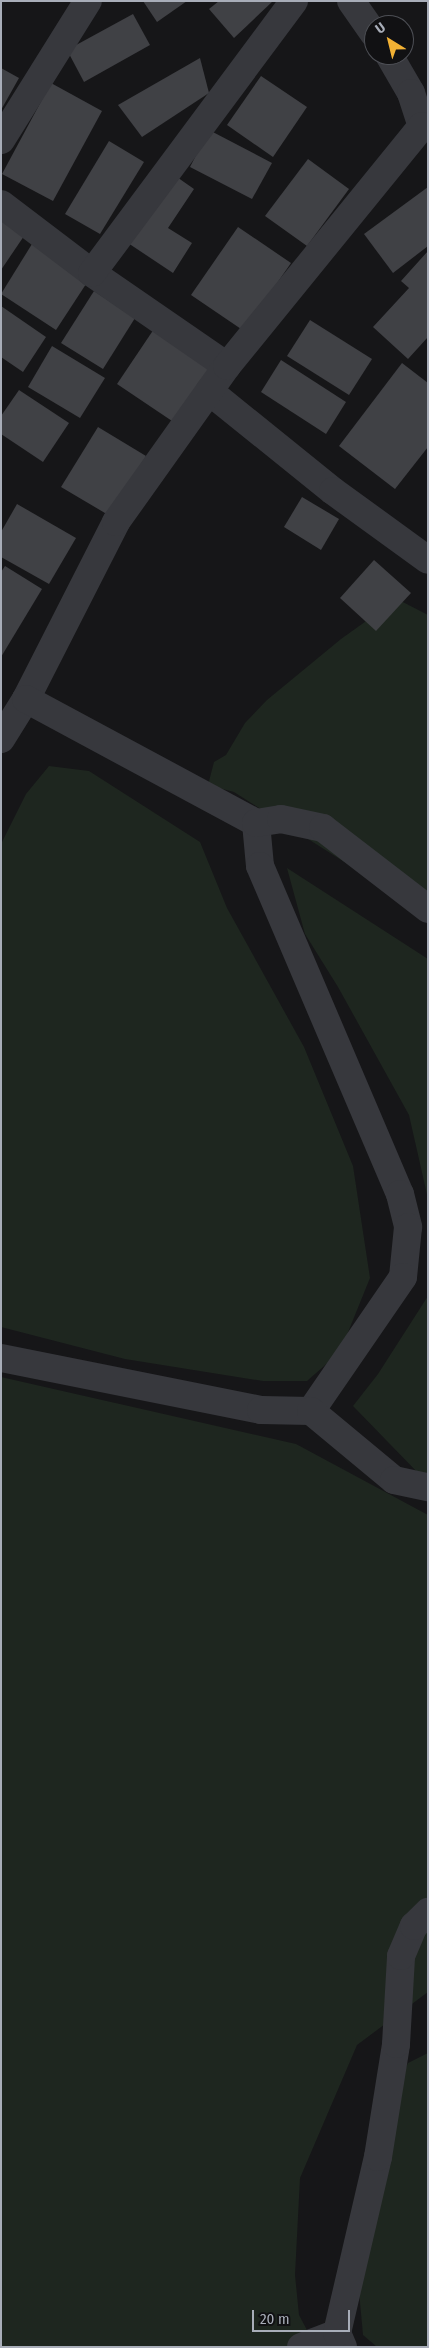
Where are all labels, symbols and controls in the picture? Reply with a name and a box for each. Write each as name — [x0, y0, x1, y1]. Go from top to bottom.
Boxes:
north arrow — [364, 15, 414, 65]
text: U — [372, 19, 389, 38]
scale bar — [254, 2300, 352, 2332]
text: 20 m — [260, 2310, 290, 2328]

